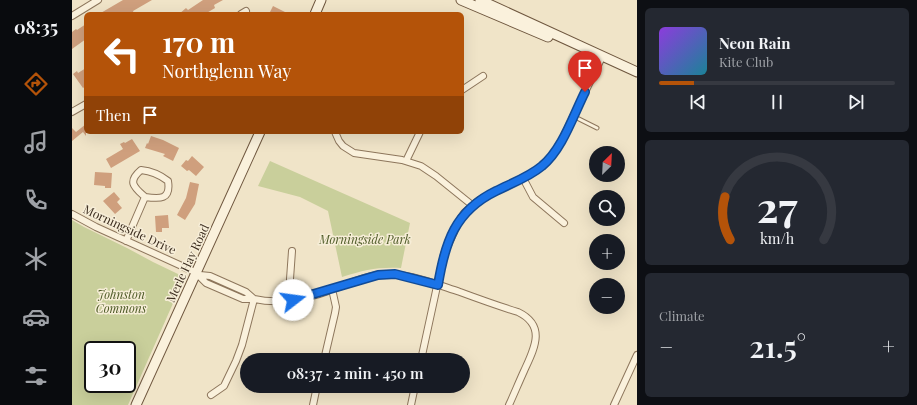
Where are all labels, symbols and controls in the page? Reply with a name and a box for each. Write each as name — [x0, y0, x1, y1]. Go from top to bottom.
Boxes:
text: 08:35 — [14, 15, 58, 39]
text: 170 m — [162, 23, 235, 60]
icon: left — [96, 28, 148, 80]
text: Neon Rain — [719, 33, 790, 53]
pin — [568, 51, 602, 92]
text: Kite Club — [719, 53, 773, 70]
icon: arrive — [574, 57, 596, 79]
text: Northglenn Way — [162, 59, 291, 83]
icon: directions — [22, 70, 50, 98]
icon: previous — [687, 91, 709, 113]
icon: pause — [766, 91, 788, 113]
icon: next — [845, 91, 867, 113]
icon: arrive — [139, 104, 161, 126]
text: Then — [96, 105, 131, 125]
icon: music — [22, 128, 50, 156]
north arrow — [589, 146, 625, 182]
map controls — [589, 146, 625, 314]
text: 27 — [757, 178, 797, 233]
icon: phone — [22, 186, 50, 214]
button: search — [589, 190, 625, 226]
street label: Morningside Drive — [81, 201, 179, 257]
street label: Merle Hay Road — [162, 221, 212, 305]
text: km/h — [760, 229, 795, 248]
park label: Morningside Park — [318, 231, 411, 247]
button: + — [589, 234, 625, 270]
icon: climate — [22, 245, 50, 273]
button: − — [589, 278, 625, 314]
position arrow — [272, 279, 314, 321]
park label: Johnston Commons — [96, 286, 147, 316]
icon: car — [22, 303, 50, 331]
text: Climate — [659, 307, 705, 324]
text: 21.5° — [749, 326, 806, 366]
text: − — [659, 331, 673, 361]
text: + — [882, 331, 895, 361]
speed limit sign: 30 — [84, 341, 136, 393]
icon: filters — [22, 362, 50, 390]
text: 08:37 · 2 min · 450 m — [287, 363, 423, 383]

